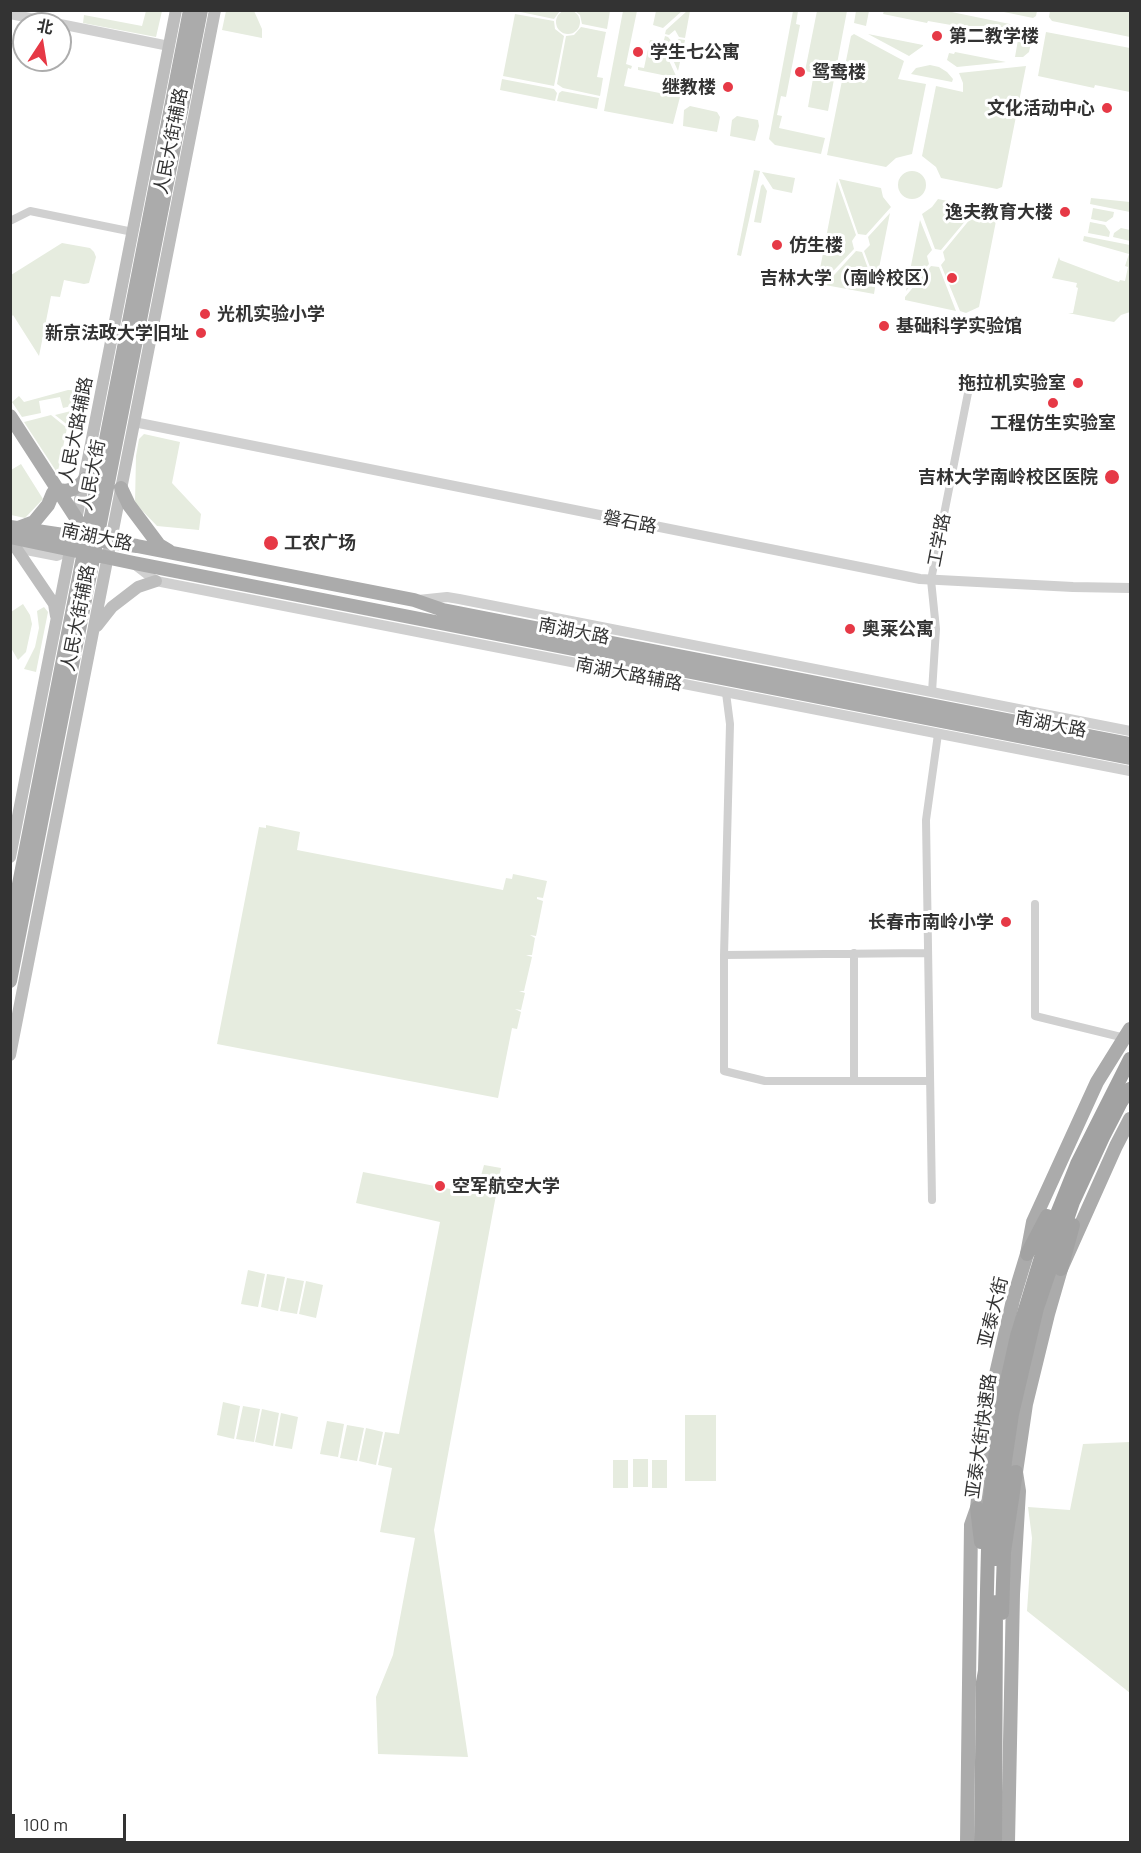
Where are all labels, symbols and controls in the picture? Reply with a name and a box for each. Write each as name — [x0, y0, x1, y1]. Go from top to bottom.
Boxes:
north arrow — [12, 12, 72, 72]
text: 北 — [36, 15, 55, 37]
place label: 第二教学楼 — [949, 25, 1039, 47]
marker: 第二教学楼 — [930, 29, 944, 43]
place label: 学生七公寓 — [650, 41, 740, 63]
marker: 学生七公寓 — [631, 45, 645, 59]
place label: 鸳鸯楼 — [812, 61, 866, 83]
marker: 鸳鸯楼 — [793, 65, 807, 79]
place label: 继教楼 — [662, 76, 716, 98]
marker: 继教楼 — [721, 80, 735, 94]
street label: 人民大街辅路 — [150, 86, 192, 196]
place label: 文化活动中心 — [987, 97, 1095, 119]
marker: 文化活动中心 — [1100, 101, 1114, 115]
place label: 逸夫教育大楼 — [945, 201, 1053, 223]
marker: 逸夫教育大楼 — [1058, 205, 1072, 219]
place label: 仿生楼 — [789, 234, 843, 256]
marker: 仿生楼 — [770, 238, 784, 252]
place label: 吉林大学（南岭校区） — [760, 267, 940, 289]
marker: 吉林大学（南岭校区） — [945, 271, 959, 285]
place label: 光机实验小学 — [217, 303, 325, 325]
marker: 光机实验小学 — [198, 307, 212, 321]
place label: 基础科学实验馆 — [896, 315, 1022, 337]
marker: 基础科学实验馆 — [877, 319, 891, 333]
place label: 新京法政大学旧址 — [45, 322, 189, 344]
marker: 新京法政大学旧址 — [194, 326, 208, 340]
place label: 拖拉机实验室 — [958, 372, 1066, 394]
street label: 人民大路辅路 — [55, 375, 97, 485]
marker: 拖拉机实验室 — [1071, 376, 1085, 390]
marker: 工程仿生实验室 — [1046, 396, 1060, 410]
place label: 工程仿生实验室 — [990, 412, 1116, 434]
street label: 人民大街 — [75, 438, 109, 512]
place label: 吉林大学南岭校区医院 — [918, 466, 1098, 488]
marker: 吉林大学南岭校区医院 — [1103, 468, 1121, 486]
street label: 磐石路 — [601, 506, 659, 538]
street label: 工学路 — [923, 511, 955, 569]
street label: 南湖大路 — [60, 519, 134, 555]
place label: 工农广场 — [284, 532, 356, 554]
marker: 工农广场 — [262, 534, 280, 552]
street label: 人民大街辅路 — [57, 563, 99, 673]
street label: 南湖大路 — [537, 614, 611, 648]
place label: 奥莱公寓 — [862, 618, 934, 640]
marker: 奥莱公寓 — [843, 622, 857, 636]
street label: 南湖大路辅路 — [574, 653, 684, 695]
street label: 南湖大路 — [1014, 707, 1088, 741]
place label: 长春市南岭小学 — [868, 911, 994, 933]
marker: 长春市南岭小学 — [999, 915, 1013, 929]
place label: 空军航空大学 — [452, 1175, 560, 1197]
marker: 空军航空大学 — [433, 1179, 447, 1193]
street label: 亚泰大街 — [974, 1274, 1012, 1350]
street label: 亚泰大街快速路 — [962, 1372, 1000, 1500]
scale bar — [15, 1802, 129, 1840]
text: 100 m — [23, 1813, 68, 1835]

